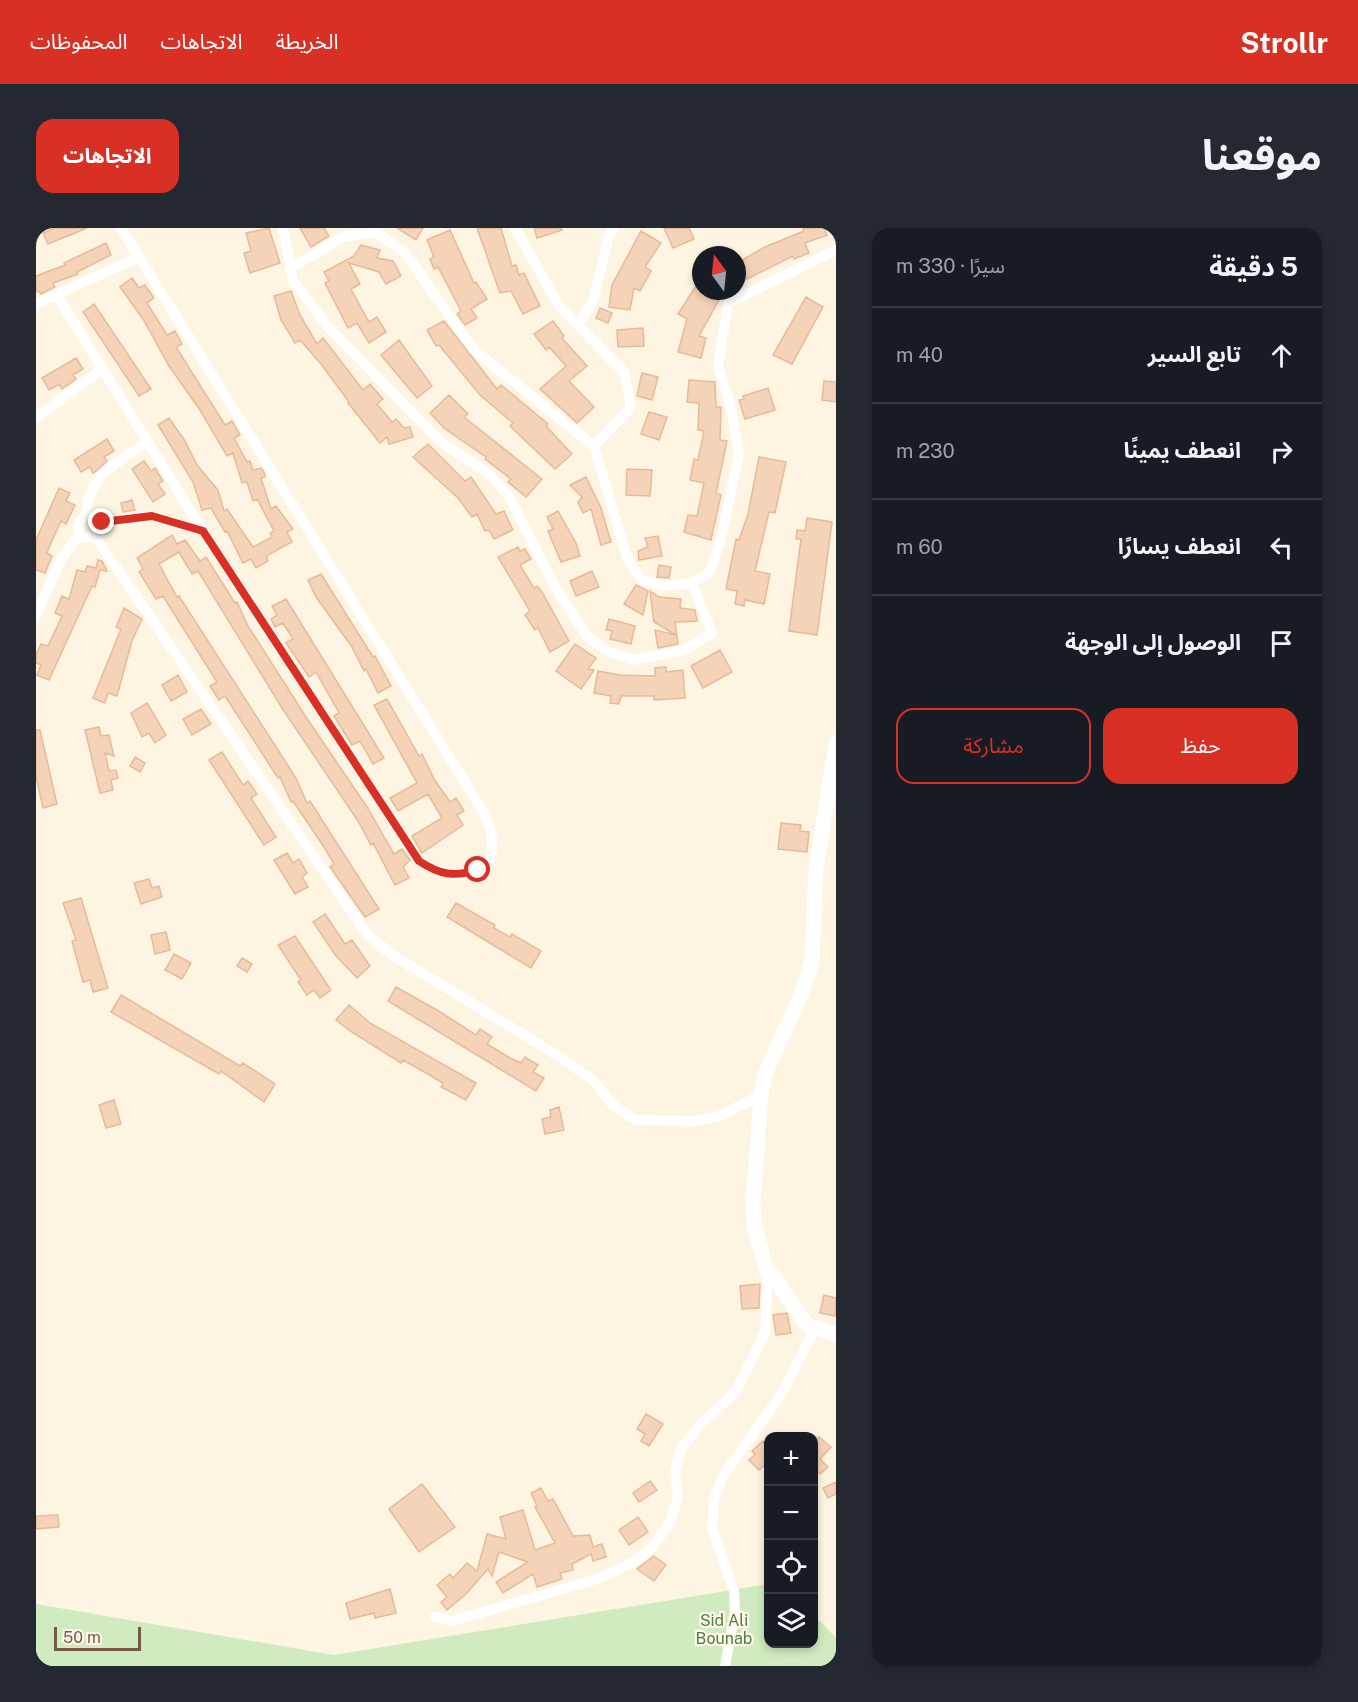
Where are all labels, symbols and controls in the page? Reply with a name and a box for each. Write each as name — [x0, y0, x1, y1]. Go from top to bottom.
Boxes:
text: Strollr — [1240, 26, 1328, 59]
text: المحفوظات — [30, 29, 127, 54]
text: الاتجاهات — [160, 29, 242, 54]
text: الخريطة — [275, 29, 338, 54]
button: الاتجاهات — [36, 119, 179, 193]
text: موقعنا — [1202, 130, 1322, 179]
north arrow — [692, 246, 746, 300]
text: 5 دقيقة — [1209, 251, 1298, 282]
text: سيرًا · 330 m — [896, 254, 1005, 278]
icon: ahead — [1265, 339, 1298, 372]
text: تابع السير — [1148, 341, 1241, 367]
text: 40 m — [896, 343, 943, 367]
icon: right — [1265, 435, 1298, 468]
text: انعطف يمينًا — [1124, 437, 1241, 463]
text: 230 m — [896, 439, 955, 463]
route end — [88, 508, 114, 534]
icon: left — [1265, 531, 1298, 564]
text: انعطف يسارًا — [1118, 533, 1241, 559]
text: 60 m — [896, 535, 943, 559]
icon: arrive — [1265, 627, 1298, 660]
text: الوصول إلى الوجهة — [1065, 629, 1241, 655]
button: مشاركة — [896, 708, 1091, 784]
button: حفظ — [1103, 708, 1298, 784]
route start — [464, 856, 490, 882]
map controls — [764, 1432, 818, 1648]
button: + — [764, 1432, 818, 1486]
button: − — [764, 1486, 818, 1540]
button: locate — [764, 1540, 818, 1594]
button: layers — [764, 1594, 818, 1648]
park label: Sid Ali Bounab — [696, 1611, 752, 1648]
scale bar — [54, 1624, 141, 1652]
text: 50 m — [63, 1628, 101, 1647]

